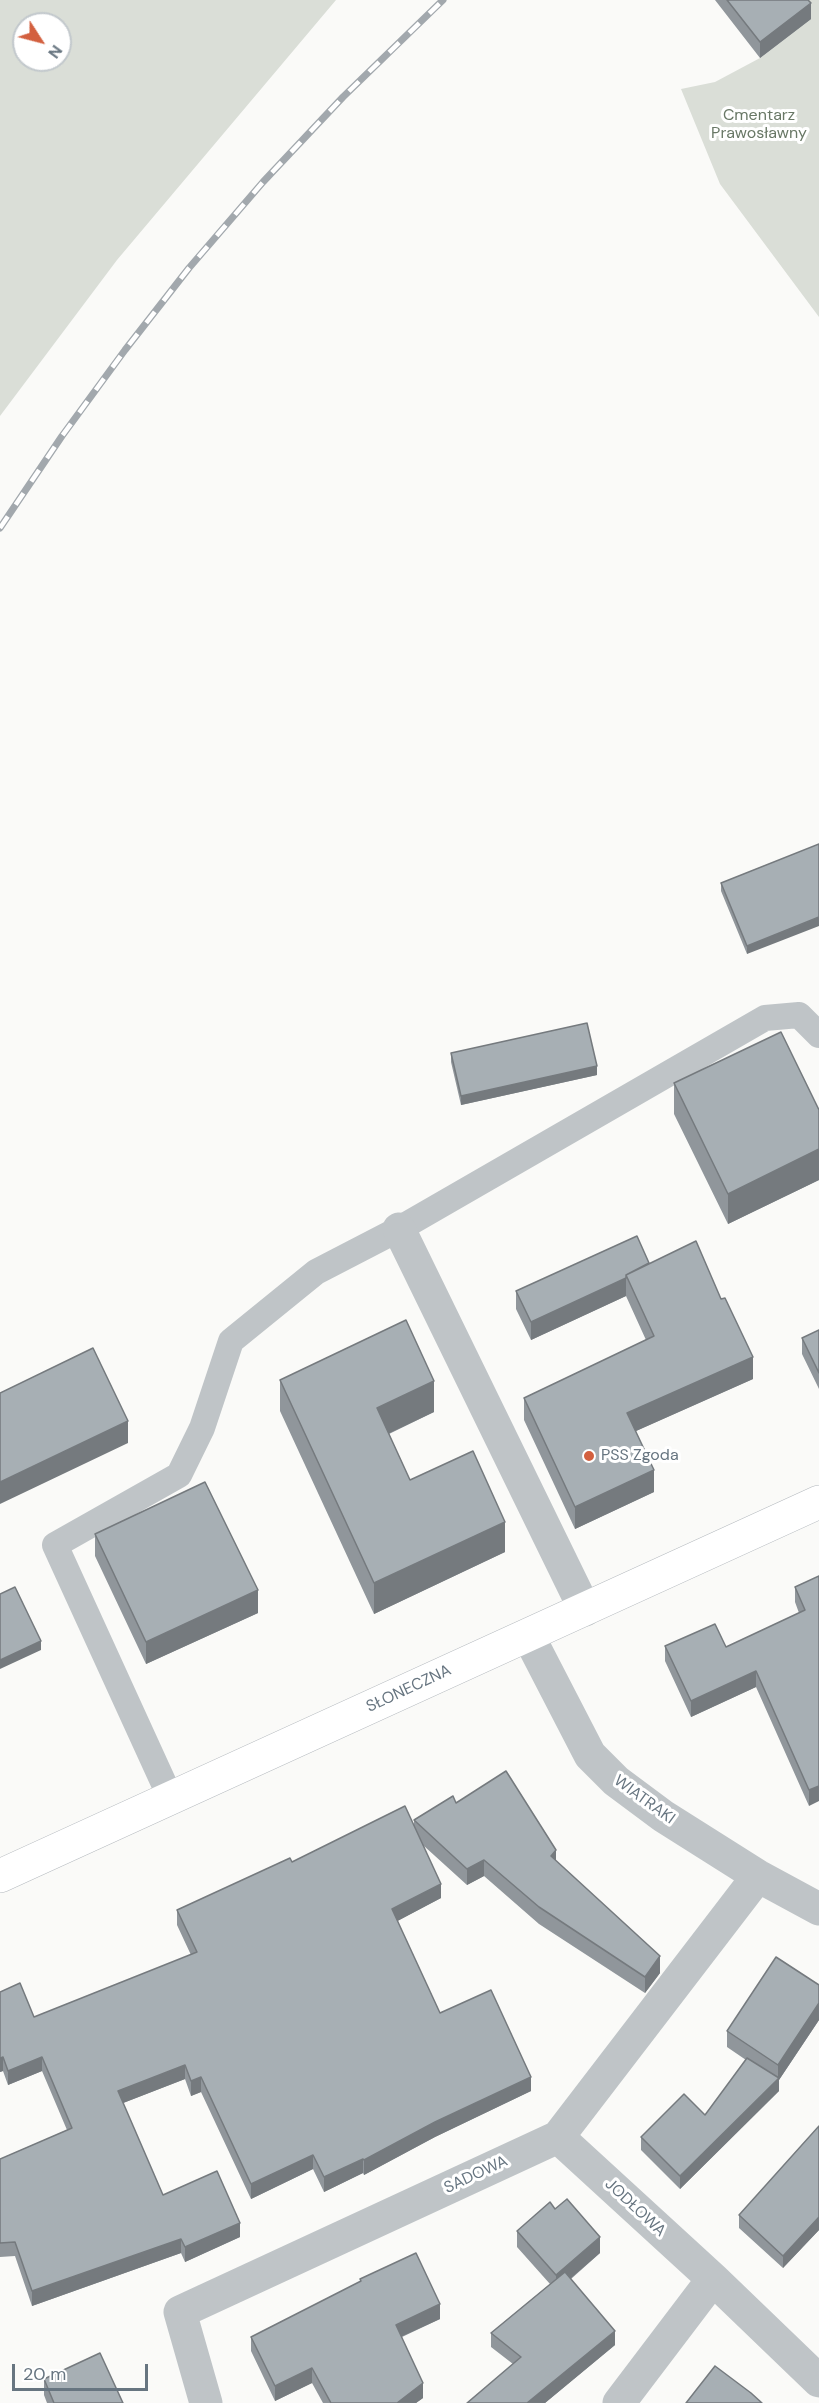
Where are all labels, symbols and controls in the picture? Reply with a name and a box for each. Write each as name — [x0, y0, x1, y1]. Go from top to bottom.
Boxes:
north arrow — [12, 12, 72, 72]
text: N — [43, 41, 67, 63]
park label: Cmentarz Prawosławny — [711, 106, 807, 144]
place label: PSS Zgoda — [601, 1446, 679, 1466]
marker: PSS Zgoda — [582, 1449, 596, 1463]
street label: SŁONECZNA — [364, 1661, 454, 1717]
street label: WIATRAKI — [610, 1771, 678, 1829]
street label: SADOWA — [441, 2152, 511, 2198]
street label: JODŁOWA — [601, 2175, 669, 2241]
scale bar — [15, 2352, 152, 2390]
text: 20 m — [23, 2362, 66, 2386]

